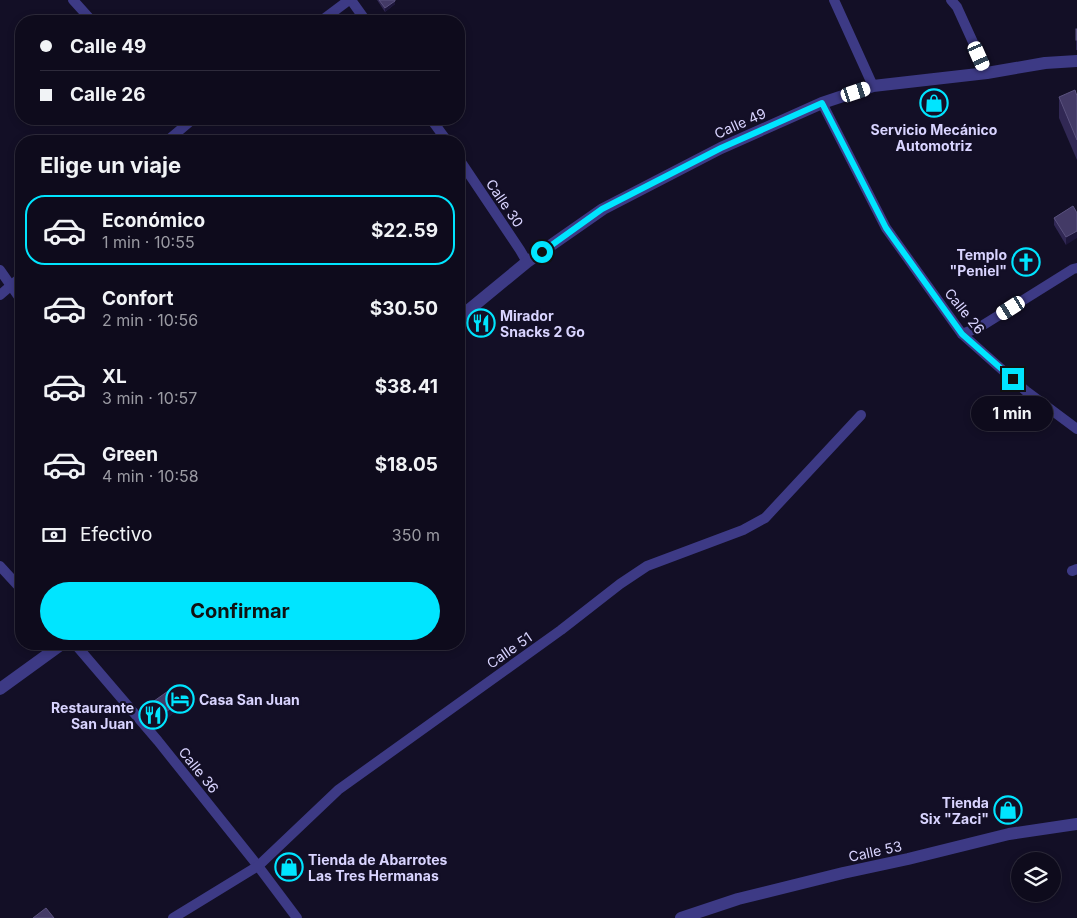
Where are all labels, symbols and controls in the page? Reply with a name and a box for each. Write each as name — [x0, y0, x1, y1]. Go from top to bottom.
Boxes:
text: Calle 49 — [70, 35, 146, 58]
car — [966, 39, 991, 73]
car — [839, 80, 872, 104]
text: Calle 26 — [70, 83, 146, 106]
shop icon: Servicio Mecánico Automotriz — [919, 88, 949, 118]
street label: Calle 49 — [712, 104, 768, 142]
place label: Servicio Mecánico Automotriz — [871, 121, 998, 154]
text: Elige un viaje — [40, 152, 181, 178]
street label: Calle 30 — [483, 176, 527, 230]
icon: car — [42, 208, 87, 253]
text: Económico — [102, 209, 205, 232]
text: $22.59 — [371, 219, 438, 242]
text: 1 min · 10:55 — [102, 232, 195, 252]
route start — [531, 241, 553, 263]
place label: Templo "Peniel" — [950, 246, 1007, 279]
church icon: Templo "Peniel" — [1011, 247, 1041, 277]
street label: Calle 26 — [941, 285, 989, 337]
icon: car — [42, 286, 87, 331]
text: Confort — [102, 287, 173, 310]
car — [994, 294, 1027, 322]
text: $30.50 — [370, 297, 438, 320]
place label: Mirador Snacks 2 Go — [500, 307, 585, 340]
restaurant icon: Mirador Snacks 2 Go — [466, 308, 496, 338]
text: 2 min · 10:56 — [102, 310, 198, 330]
icon: car — [42, 364, 87, 409]
text: XL — [102, 365, 127, 388]
route end — [1002, 368, 1024, 390]
text: $38.41 — [375, 375, 438, 398]
text: 3 min · 10:57 — [102, 388, 197, 408]
callout: 1 min — [972, 396, 1054, 432]
text: 1 min — [992, 403, 1032, 423]
icon: car — [42, 442, 87, 487]
text: Green — [102, 443, 158, 466]
text: $18.05 — [375, 453, 438, 476]
text: 4 min · 10:58 — [102, 466, 199, 486]
icon: cash — [40, 521, 68, 549]
text: Efectivo — [80, 523, 152, 546]
text: 350 m — [392, 525, 440, 545]
button: Confirmar — [40, 582, 440, 640]
street label: Calle 51 — [483, 628, 535, 672]
hotel icon: Casa San Juan — [165, 684, 195, 714]
place label: Casa San Juan — [199, 691, 300, 708]
place label: Restaurante San Juan — [51, 699, 134, 732]
restaurant icon: Restaurante San Juan — [138, 700, 168, 730]
street label: Calle 36 — [175, 744, 223, 796]
place label: Tienda Six "Zaci" — [920, 794, 989, 827]
shop icon: Tienda Six "Zaci" — [993, 795, 1023, 825]
street label: Calle 53 — [847, 837, 903, 865]
place label: Tienda de Abarrotes Las Tres Hermanas — [308, 851, 448, 884]
shop icon: Tienda de Abarrotes Las Tres Hermanas — [274, 852, 304, 882]
map controls — [1011, 852, 1061, 902]
button: layers — [1011, 852, 1061, 902]

